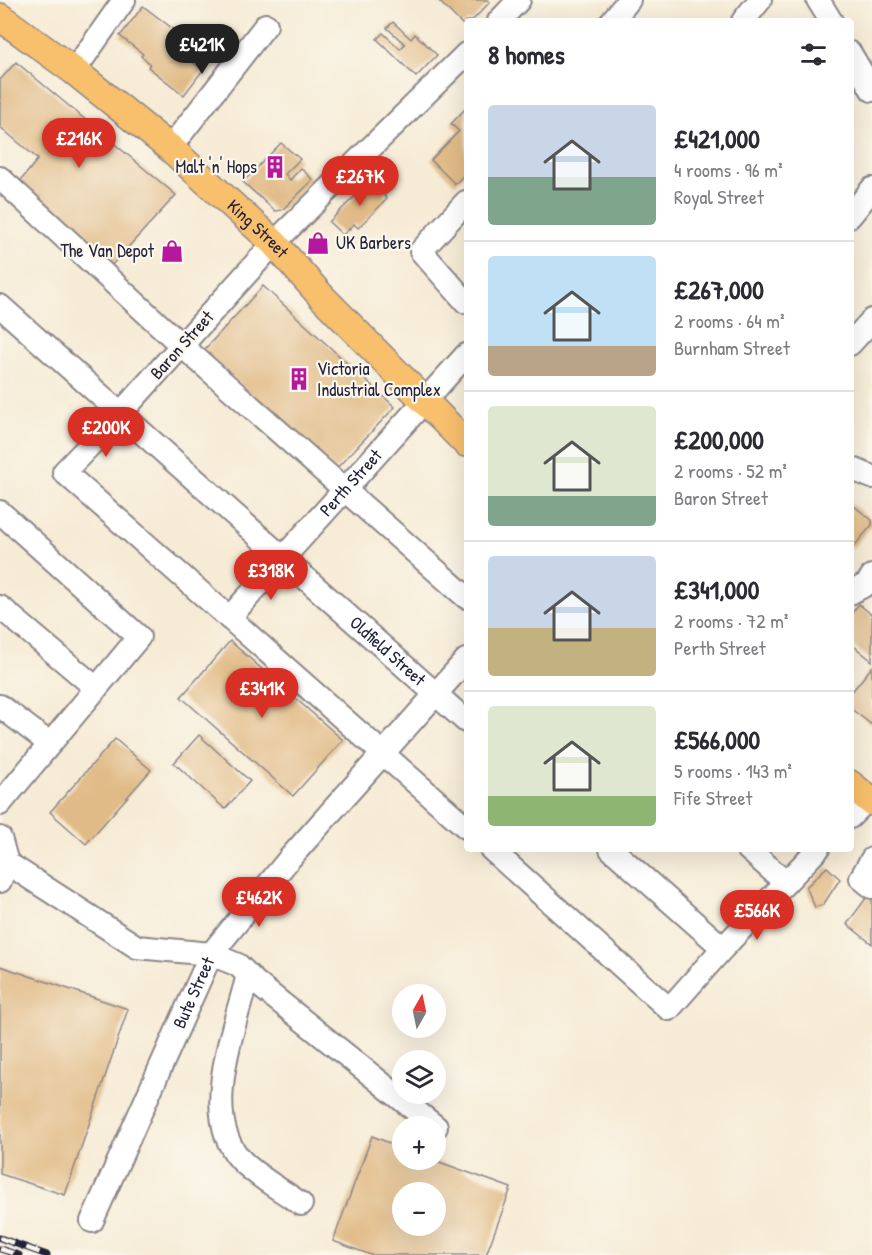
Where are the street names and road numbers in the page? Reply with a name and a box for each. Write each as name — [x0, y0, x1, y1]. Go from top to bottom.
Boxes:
street label: King Street — [222, 193, 295, 264]
street label: Baron Street — [144, 304, 220, 384]
street label: Perth Street — [314, 443, 388, 522]
street label: Oldfield Street — [344, 610, 432, 692]
street label: Bute Street — [166, 952, 220, 1032]

